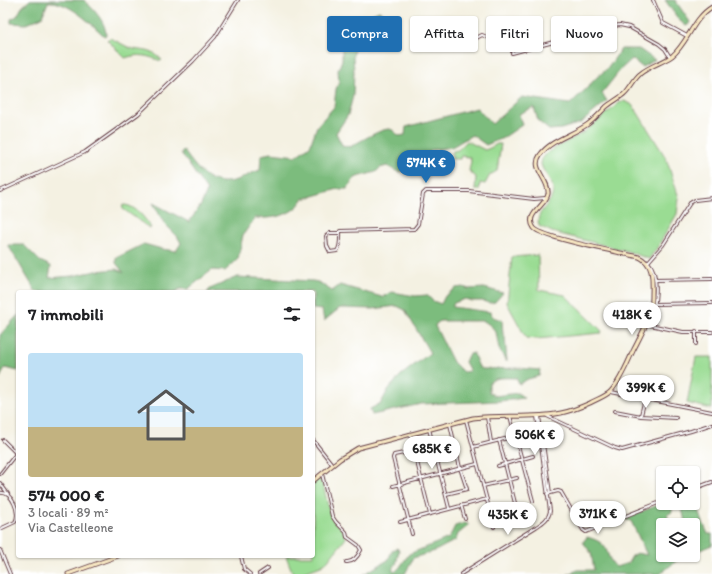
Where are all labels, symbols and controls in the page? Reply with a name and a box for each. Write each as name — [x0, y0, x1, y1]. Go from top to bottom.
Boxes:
chip: Compra — [327, 16, 402, 52]
chip: Affitta — [410, 16, 478, 52]
chip: Filtri — [486, 16, 543, 52]
chip: Nuovo — [551, 16, 617, 52]
pin: 574K € — [393, 150, 459, 184]
text: 574K € — [406, 155, 446, 170]
pin: 418K € — [599, 302, 665, 336]
icon: filters — [281, 303, 303, 325]
text: 7 immobili — [28, 304, 104, 324]
text: 418K € — [612, 307, 652, 322]
pin: 399K € — [613, 375, 679, 409]
icon: home — [130, 379, 202, 451]
text: 399K € — [626, 380, 666, 395]
pin: 506K € — [502, 422, 568, 456]
text: 506K € — [515, 427, 555, 442]
pin: 685K € — [399, 436, 465, 470]
text: 685K € — [412, 441, 452, 456]
map controls — [656, 466, 700, 562]
button: locate — [656, 466, 700, 510]
text: 574 000 € — [28, 485, 104, 505]
pin: 371K € — [565, 501, 631, 535]
pin: 435K € — [475, 502, 541, 536]
text: 3 locali · 89 m² — [28, 505, 108, 520]
text: 371K € — [579, 506, 617, 521]
text: 435K € — [488, 507, 528, 522]
button: layers — [656, 518, 700, 562]
text: Via Castelleone — [28, 520, 114, 535]

